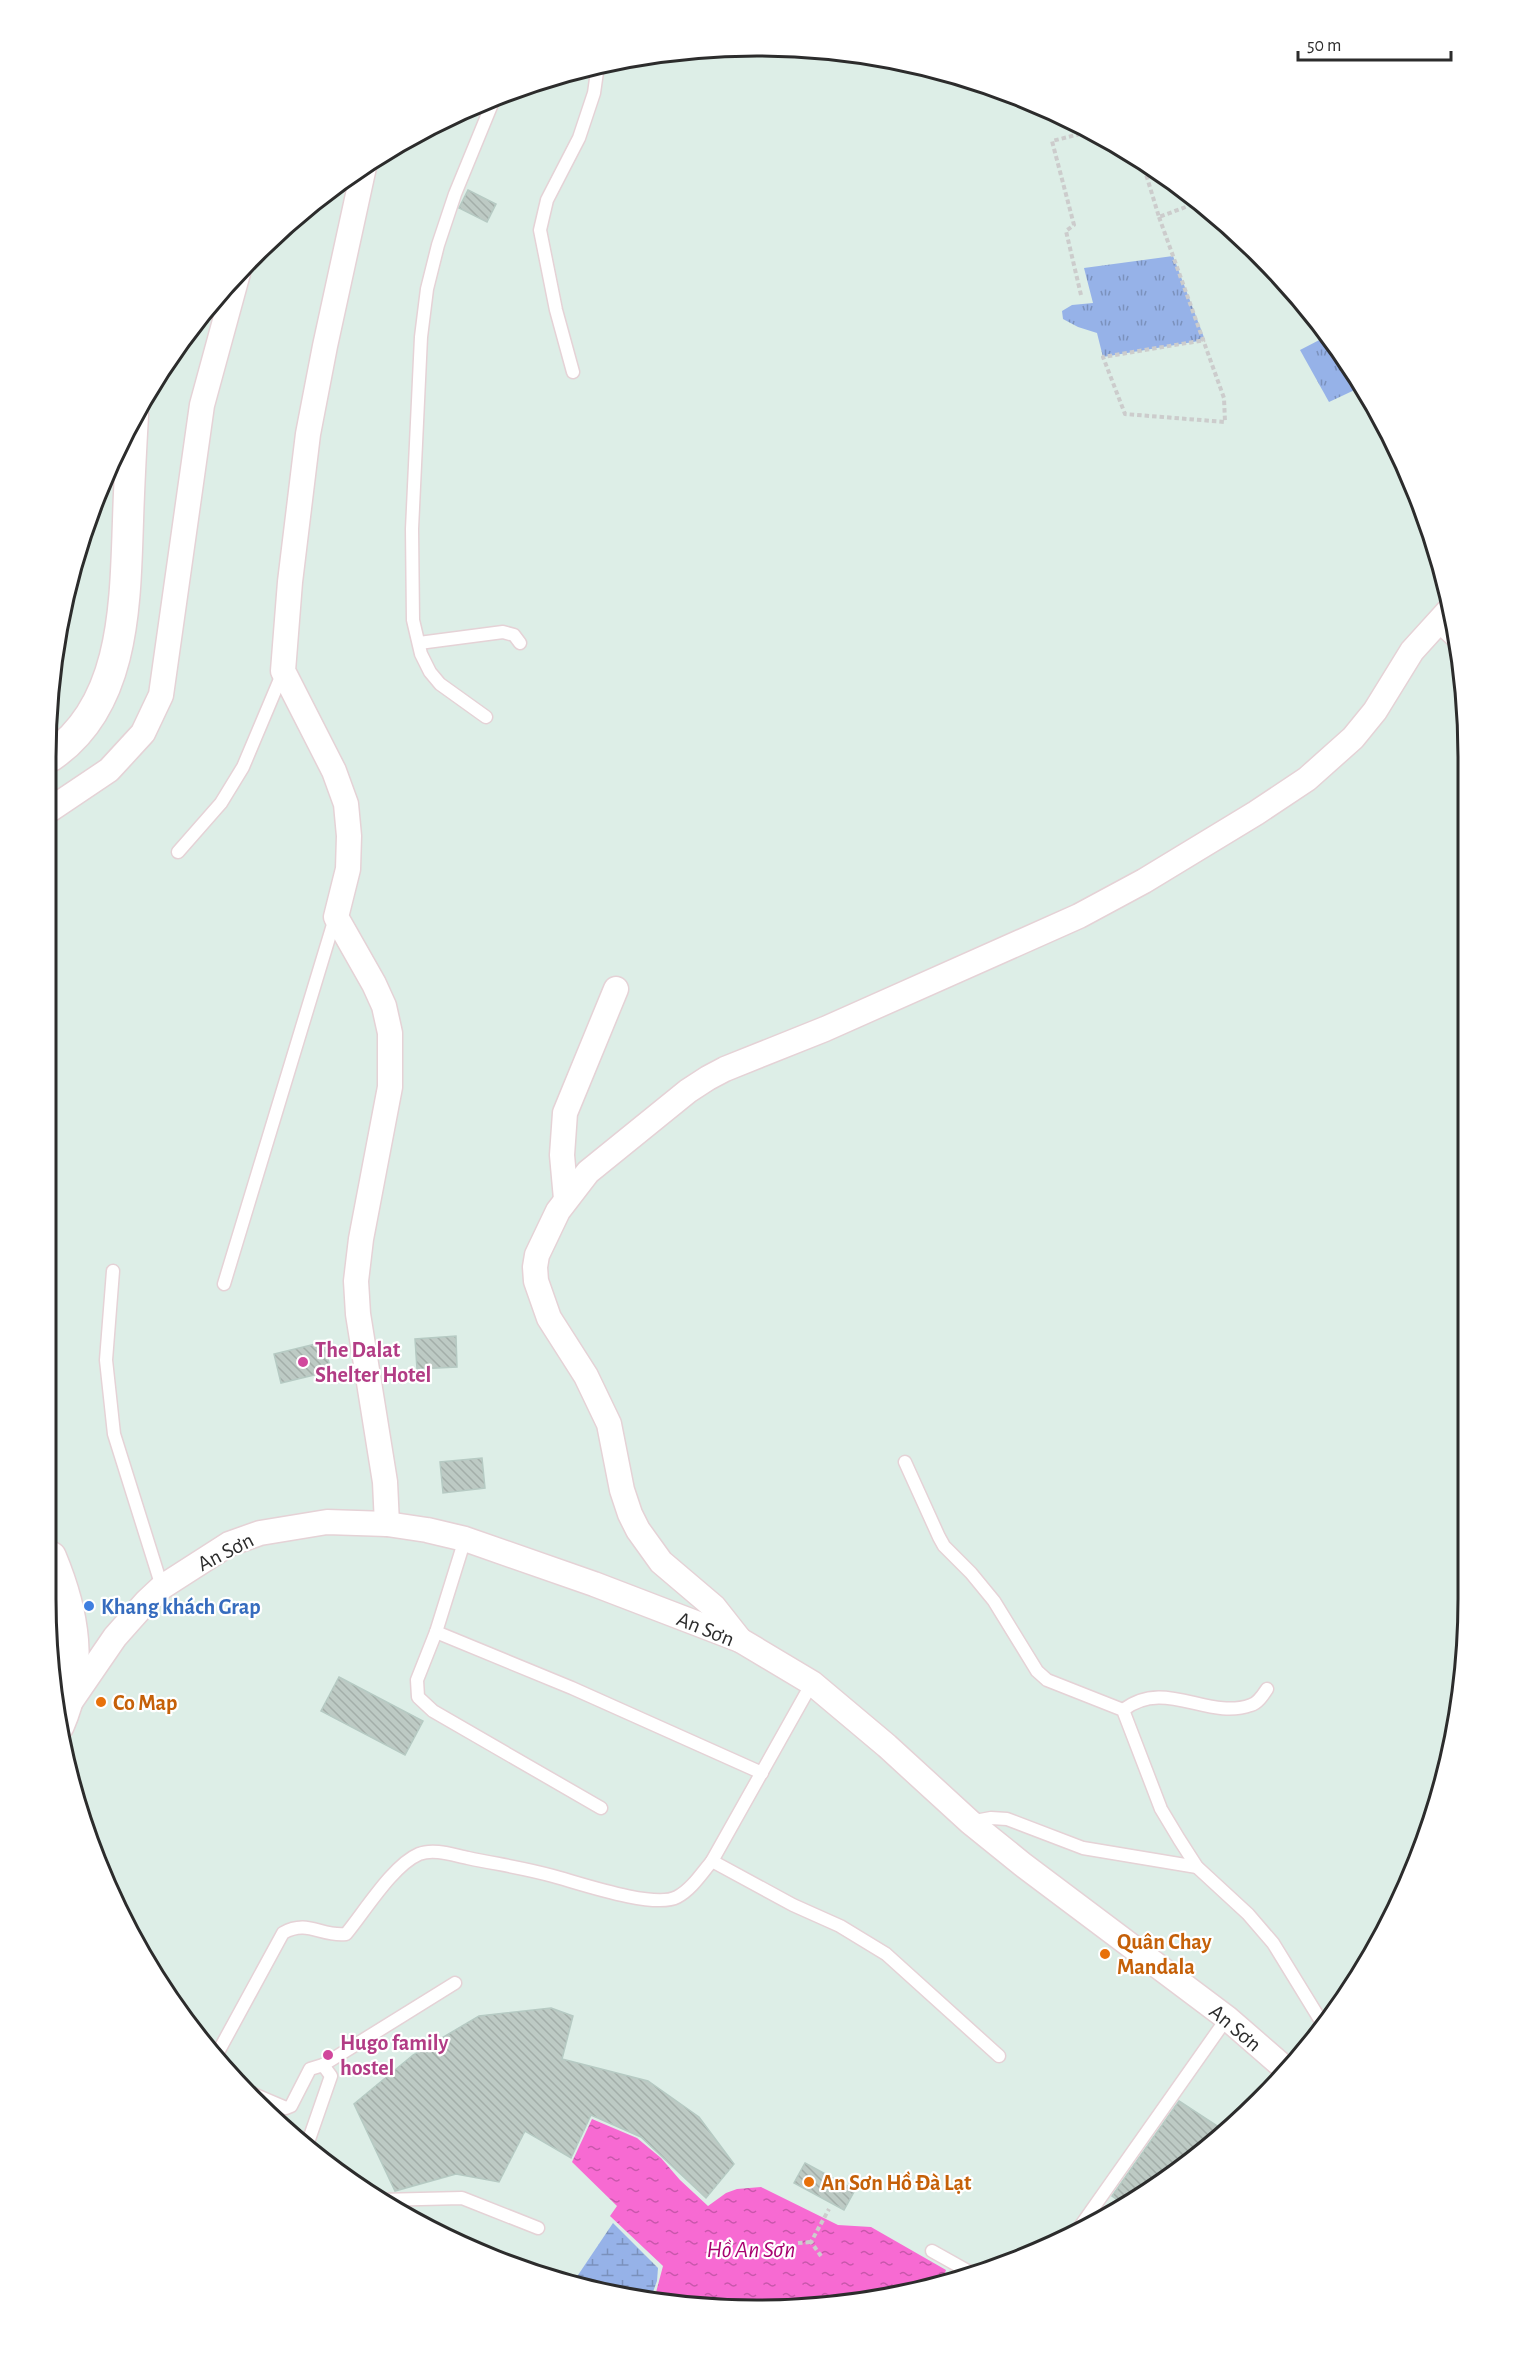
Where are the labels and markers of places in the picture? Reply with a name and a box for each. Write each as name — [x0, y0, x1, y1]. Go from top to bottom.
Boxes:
place label: The Dalat Shelter Hotel — [315, 1339, 431, 1386]
marker: The Dalat Shelter Hotel — [296, 1355, 310, 1369]
place label: Khang khách Grap — [101, 1596, 261, 1618]
marker: Khang khách Grap — [82, 1599, 96, 1613]
place label: Co Map — [113, 1692, 178, 1714]
marker: Co Map — [94, 1695, 108, 1709]
place label: Quân Chay Mandala — [1117, 1931, 1212, 1978]
marker: Quân Chay Mandala — [1098, 1947, 1112, 1961]
place label: Hugo family hostel — [340, 2032, 449, 2079]
marker: Hugo family hostel — [321, 2048, 335, 2062]
place label: An Sơn Hồ Đà Lạt — [821, 2171, 972, 2194]
marker: An Sơn Hồ Đà Lạt — [802, 2175, 816, 2189]

